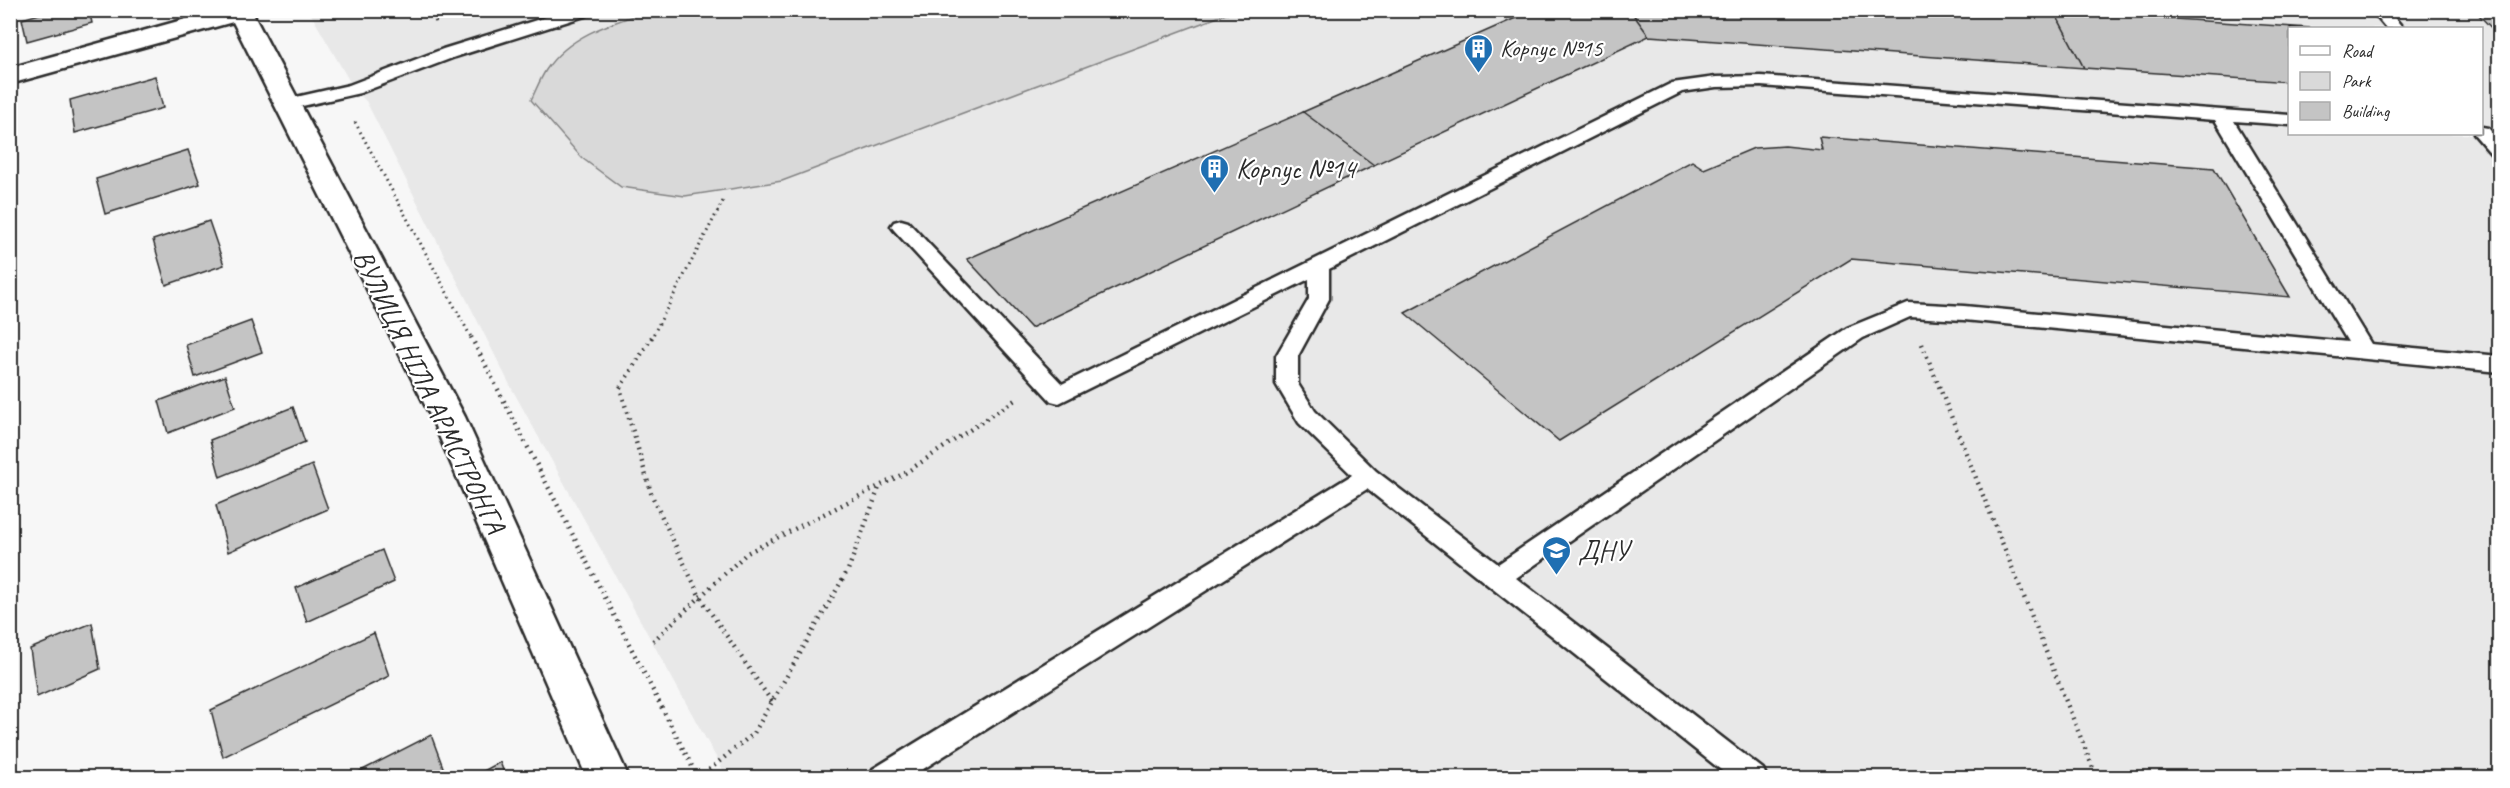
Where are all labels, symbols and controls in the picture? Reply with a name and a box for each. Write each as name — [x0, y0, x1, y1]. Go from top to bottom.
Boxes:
legend — [2288, 27, 2483, 135]
building icon: Корпус №15 — [1463, 32, 1495, 74]
place label: Корпус №15 — [1500, 33, 1604, 63]
text: Road — [2342, 40, 2375, 62]
text: Park — [2342, 70, 2372, 92]
text: Building — [2342, 100, 2391, 122]
place label: Корпус №14 — [1236, 151, 1358, 186]
building icon: Корпус №14 — [1199, 152, 1231, 194]
street label: ВУЛИЦЯ НІЛА АРМСТРОНГА — [346, 244, 514, 540]
place label: ДНУ — [1578, 533, 1634, 568]
school or university icon: ДНУ — [1541, 534, 1573, 576]

